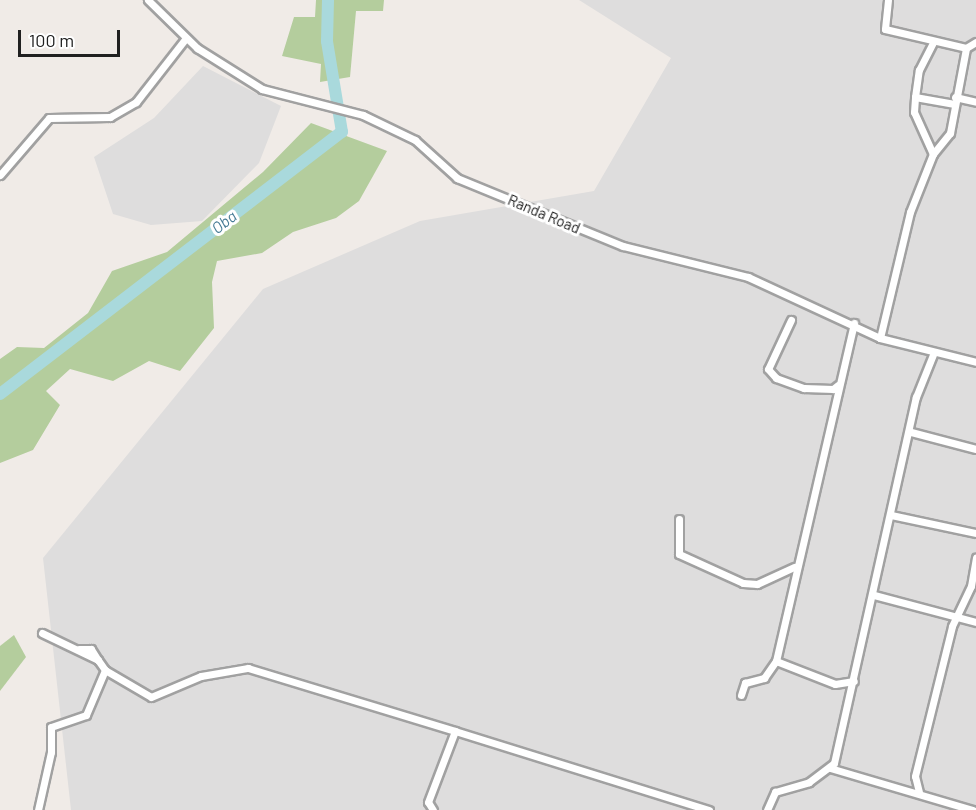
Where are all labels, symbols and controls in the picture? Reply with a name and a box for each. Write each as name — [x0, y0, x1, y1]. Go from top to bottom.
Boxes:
scale bar — [21, 18, 123, 56]
text: 100 m — [29, 29, 74, 51]
street label: Randa Road — [505, 191, 583, 237]
water label: Oba — [208, 206, 240, 238]

